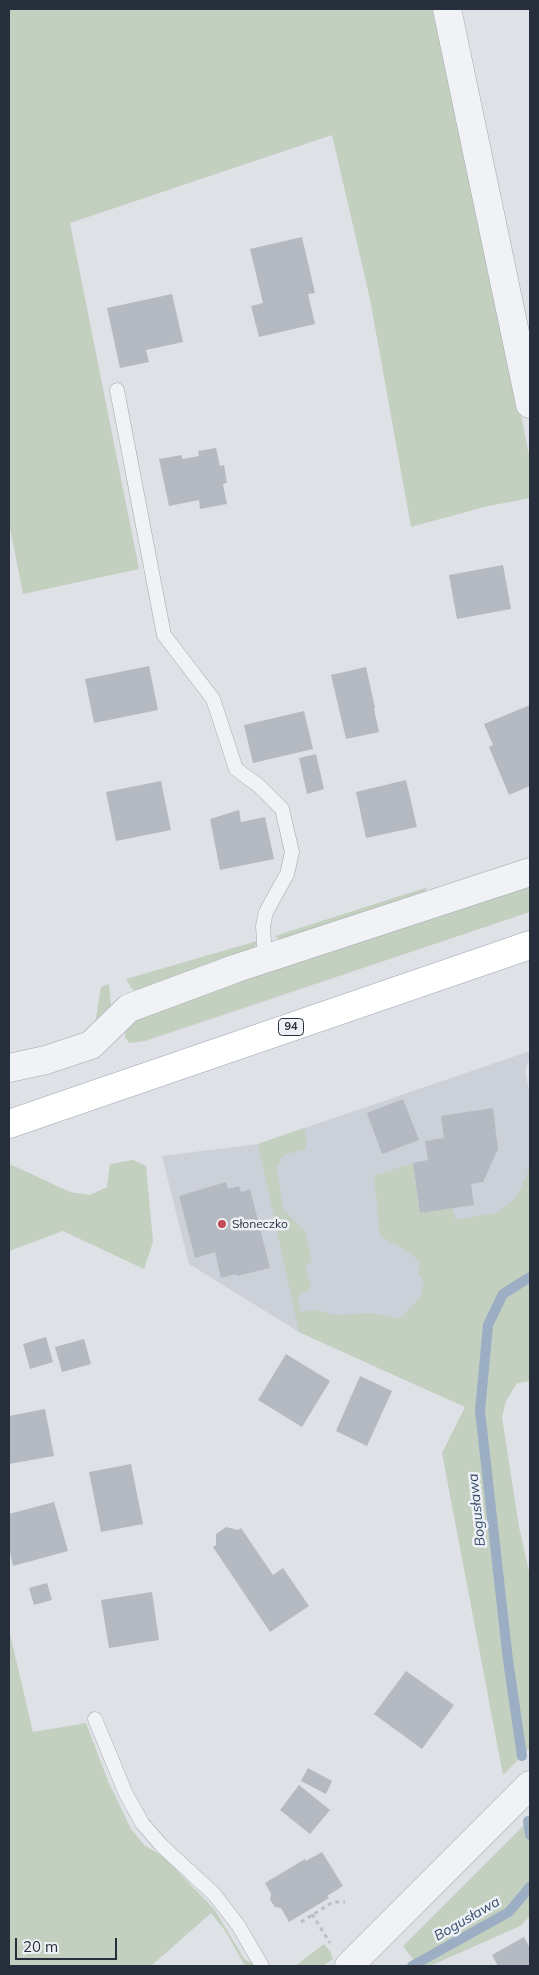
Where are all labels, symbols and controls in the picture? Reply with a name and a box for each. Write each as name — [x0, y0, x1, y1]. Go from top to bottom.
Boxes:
road number: 94 — [278, 1019, 304, 1036]
place label: Słoneczko — [232, 1217, 288, 1231]
marker: Słoneczko — [216, 1218, 228, 1230]
water label: Bogusława — [465, 1473, 489, 1547]
water label: Bogusława — [431, 1893, 503, 1945]
scale bar — [18, 1928, 120, 1960]
text: 20 m — [23, 1937, 58, 1956]

